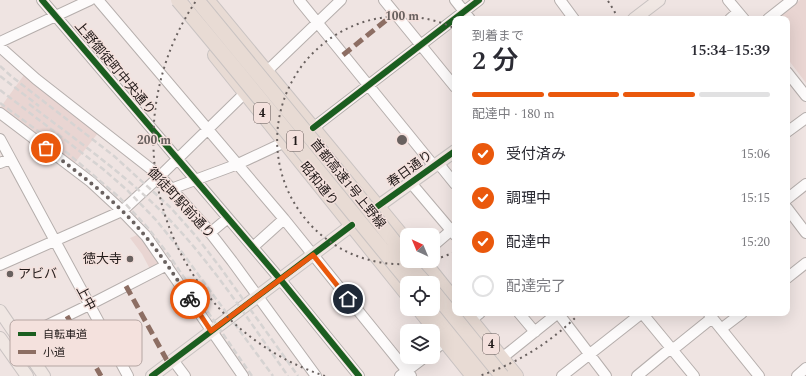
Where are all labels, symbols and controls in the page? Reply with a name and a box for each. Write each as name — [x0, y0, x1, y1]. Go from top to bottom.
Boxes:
text: 100 m — [385, 7, 419, 26]
street label: 上野御徒町中央通り — [70, 17, 160, 119]
text: 到着まで — [472, 26, 524, 46]
text: 15:34–15:39 — [690, 39, 770, 62]
text: 2 分 — [472, 41, 518, 81]
road number: 4 — [254, 103, 270, 123]
text: 配達中 · 180 m — [472, 104, 555, 124]
pin — [29, 131, 63, 165]
text: 200 m — [137, 131, 171, 150]
road number: 1 — [287, 131, 303, 151]
centre of rings — [395, 133, 409, 147]
street label: 首都高速1号上野線 — [305, 135, 391, 233]
icon: bag — [35, 137, 57, 159]
icon: check — [472, 143, 494, 165]
text: 受付済み — [506, 143, 566, 166]
text: 15:06 — [741, 144, 770, 164]
street label: 春日通り — [383, 146, 437, 192]
street label: 昭和通り — [295, 157, 343, 211]
street label: 御徒町駅前通り — [143, 163, 219, 243]
icon: check — [472, 187, 494, 209]
text: 調理中 — [506, 187, 551, 210]
text: 15:15 — [741, 188, 770, 208]
north arrow — [400, 228, 440, 268]
map controls — [400, 228, 440, 364]
icon: check — [472, 231, 494, 253]
text: 配達中 — [506, 231, 551, 254]
text: 15:20 — [741, 232, 770, 252]
place label: 徳大寺 — [83, 249, 122, 269]
marker: 徳大寺 — [125, 254, 135, 264]
place label: アビバ — [18, 264, 57, 284]
marker: アビバ — [5, 269, 15, 279]
text: 配達完了 — [506, 275, 566, 298]
button: locate — [400, 276, 440, 316]
courier — [170, 279, 210, 319]
street label: 上中 — [71, 282, 101, 314]
pin — [331, 282, 365, 316]
icon: bike — [179, 288, 201, 310]
icon: home — [337, 288, 359, 310]
legend — [10, 320, 142, 366]
button: layers — [400, 324, 440, 364]
text: 自転車道 — [43, 326, 87, 343]
road number: 4 — [483, 334, 499, 354]
text: 小道 — [43, 344, 65, 361]

